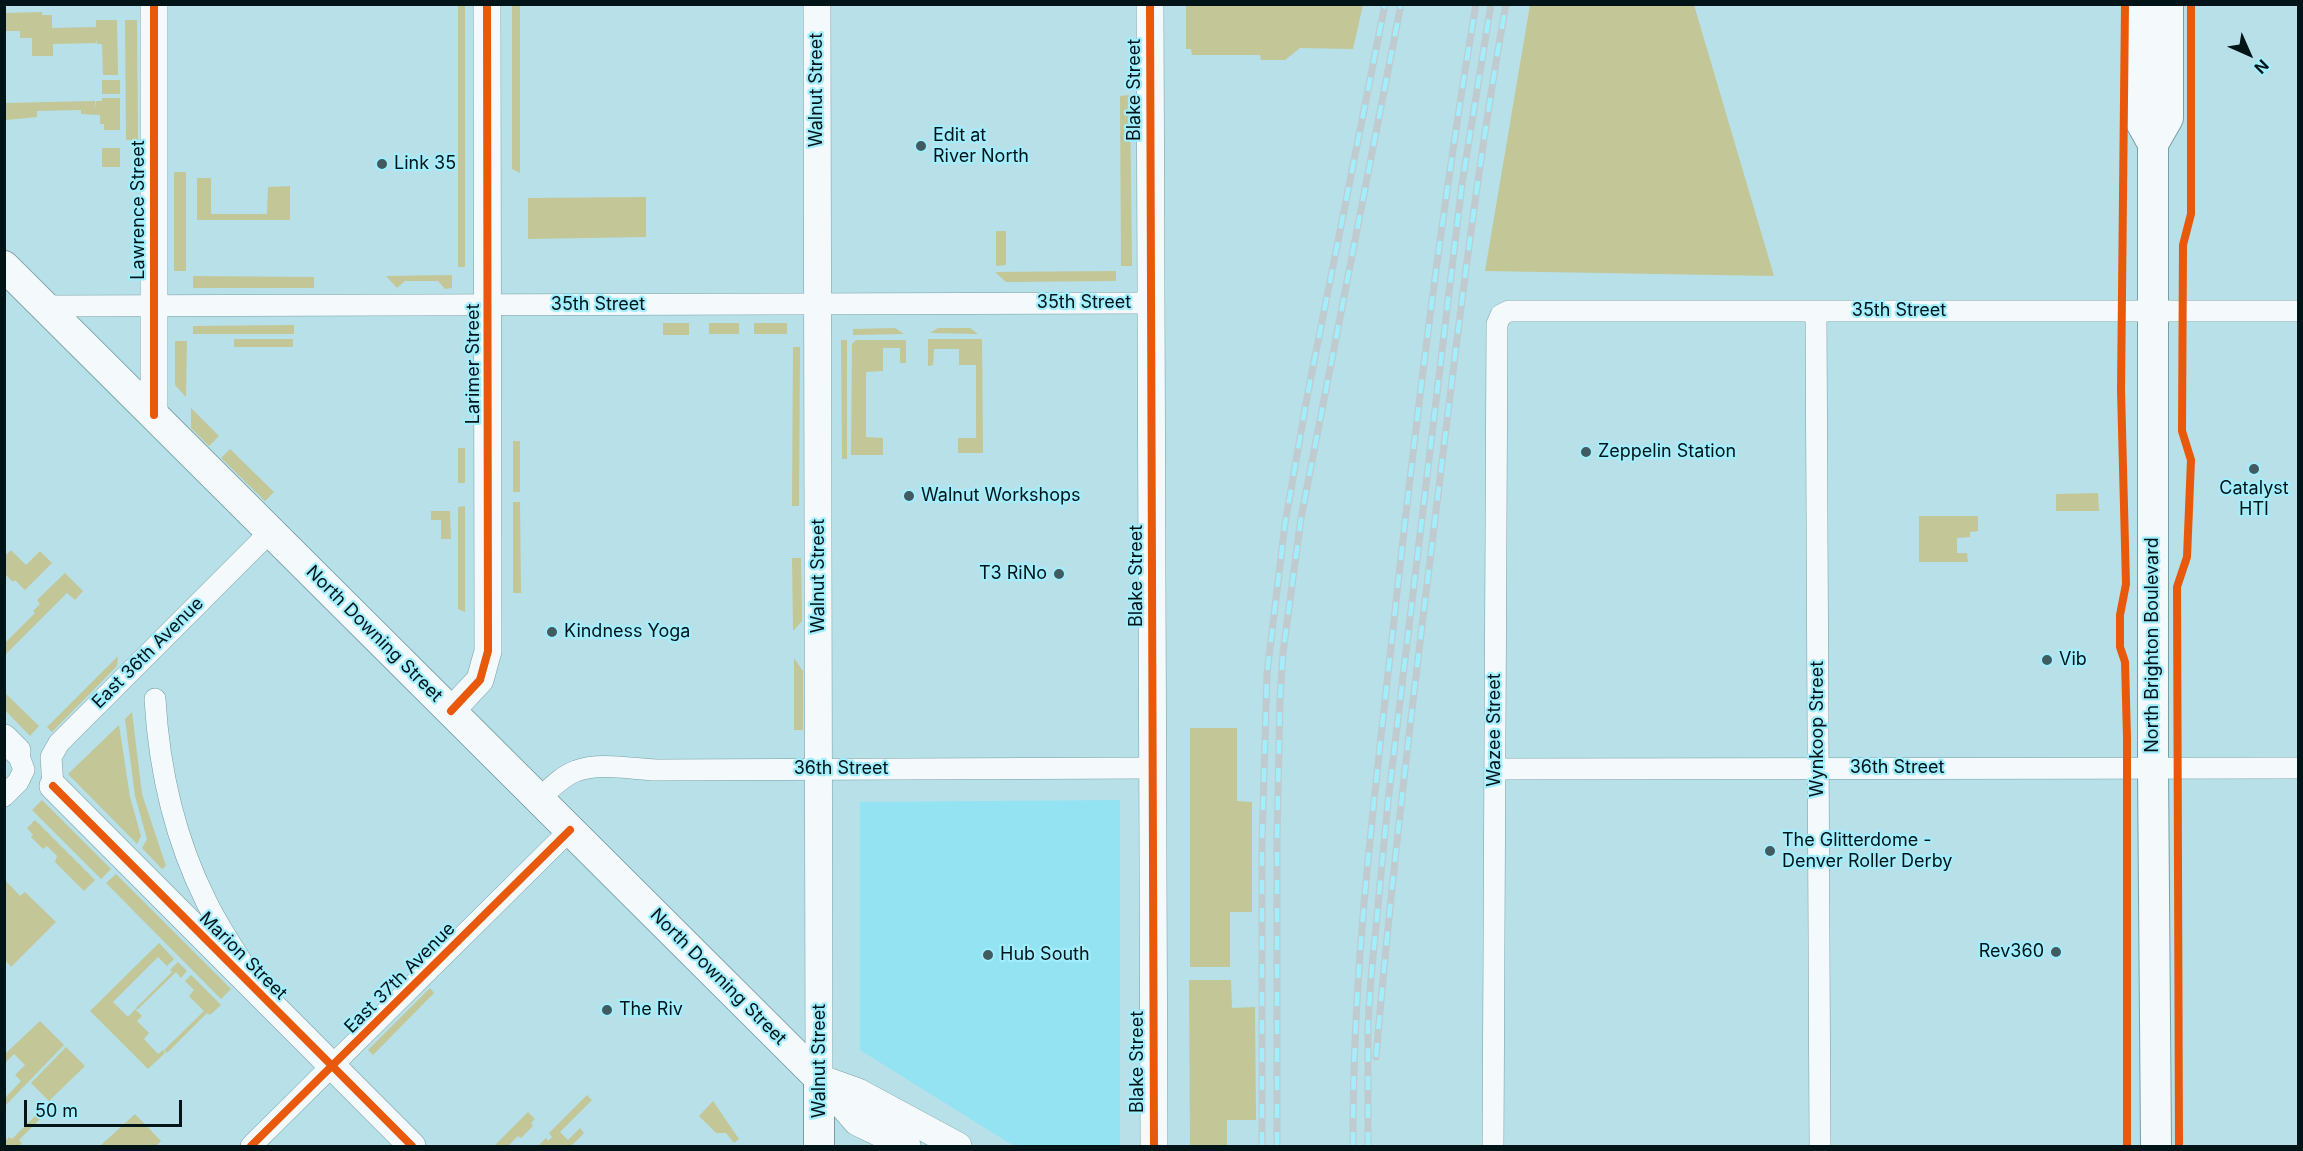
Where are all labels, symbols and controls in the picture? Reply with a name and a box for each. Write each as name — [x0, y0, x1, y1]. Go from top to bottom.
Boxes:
north arrow — [2219, 24, 2279, 84]
street label: Walnut Street — [806, 33, 828, 147]
street label: Blake Street — [1124, 39, 1146, 141]
text: N — [2250, 55, 2273, 78]
place label: Edit at River North — [933, 125, 1029, 168]
marker: Edit at River North — [914, 139, 928, 153]
street label: Lawrence Street — [128, 140, 150, 280]
place label: Link 35 — [394, 153, 456, 175]
marker: Link 35 — [375, 157, 389, 171]
street label: 35th Street — [1037, 292, 1131, 314]
street label: 35th Street — [551, 294, 645, 316]
street label: 35th Street — [1852, 300, 1946, 322]
street label: Larimer Street — [463, 304, 485, 424]
place label: Zeppelin Station — [1598, 441, 1736, 463]
marker: Zeppelin Station — [1579, 445, 1593, 459]
marker: Catalyst HTI — [2247, 462, 2261, 476]
place label: Catalyst HTI — [2219, 478, 2289, 520]
place label: Walnut Workshops — [921, 485, 1081, 507]
marker: Walnut Workshops — [902, 489, 916, 503]
street label: Walnut Street — [808, 519, 830, 633]
street label: Blake Street — [1126, 525, 1148, 627]
street label: North Brighton Boulevard — [2142, 537, 2164, 753]
street label: North Downing Street — [301, 561, 447, 707]
place label: T3 RiNo — [979, 563, 1047, 585]
marker: T3 RiNo — [1052, 567, 1066, 581]
street label: East 36th Avenue — [88, 593, 208, 713]
place label: Kindness Yoga — [564, 621, 690, 643]
marker: Kindness Yoga — [545, 625, 559, 639]
place label: Vib — [2059, 649, 2087, 671]
marker: Vib — [2040, 653, 2054, 667]
street label: Wynkoop Street — [1807, 661, 1829, 797]
street label: Wazee Street — [1484, 673, 1506, 787]
street label: 36th Street — [1850, 757, 1944, 779]
street label: 36th Street — [794, 758, 888, 780]
place label: The Glitterdome - Denver Roller Derby — [1782, 830, 1952, 872]
marker: The Glitterdome - Denver Roller Derby — [1763, 844, 1777, 858]
street label: North Downing Street — [645, 904, 791, 1050]
street label: Marion Street — [195, 908, 291, 1004]
street label: East 37th Avenue — [340, 918, 460, 1038]
place label: Rev360 — [1979, 941, 2044, 963]
place label: Hub South — [1000, 944, 1090, 966]
marker: Rev360 — [2049, 945, 2063, 959]
marker: Hub South — [981, 948, 995, 962]
place label: The Riv — [619, 999, 683, 1021]
marker: The Riv — [600, 1003, 614, 1017]
street label: Walnut Street — [809, 1004, 831, 1118]
street label: Blake Street — [1127, 1011, 1149, 1113]
scale bar — [27, 1088, 184, 1126]
text: 50 m — [35, 1100, 78, 1121]

